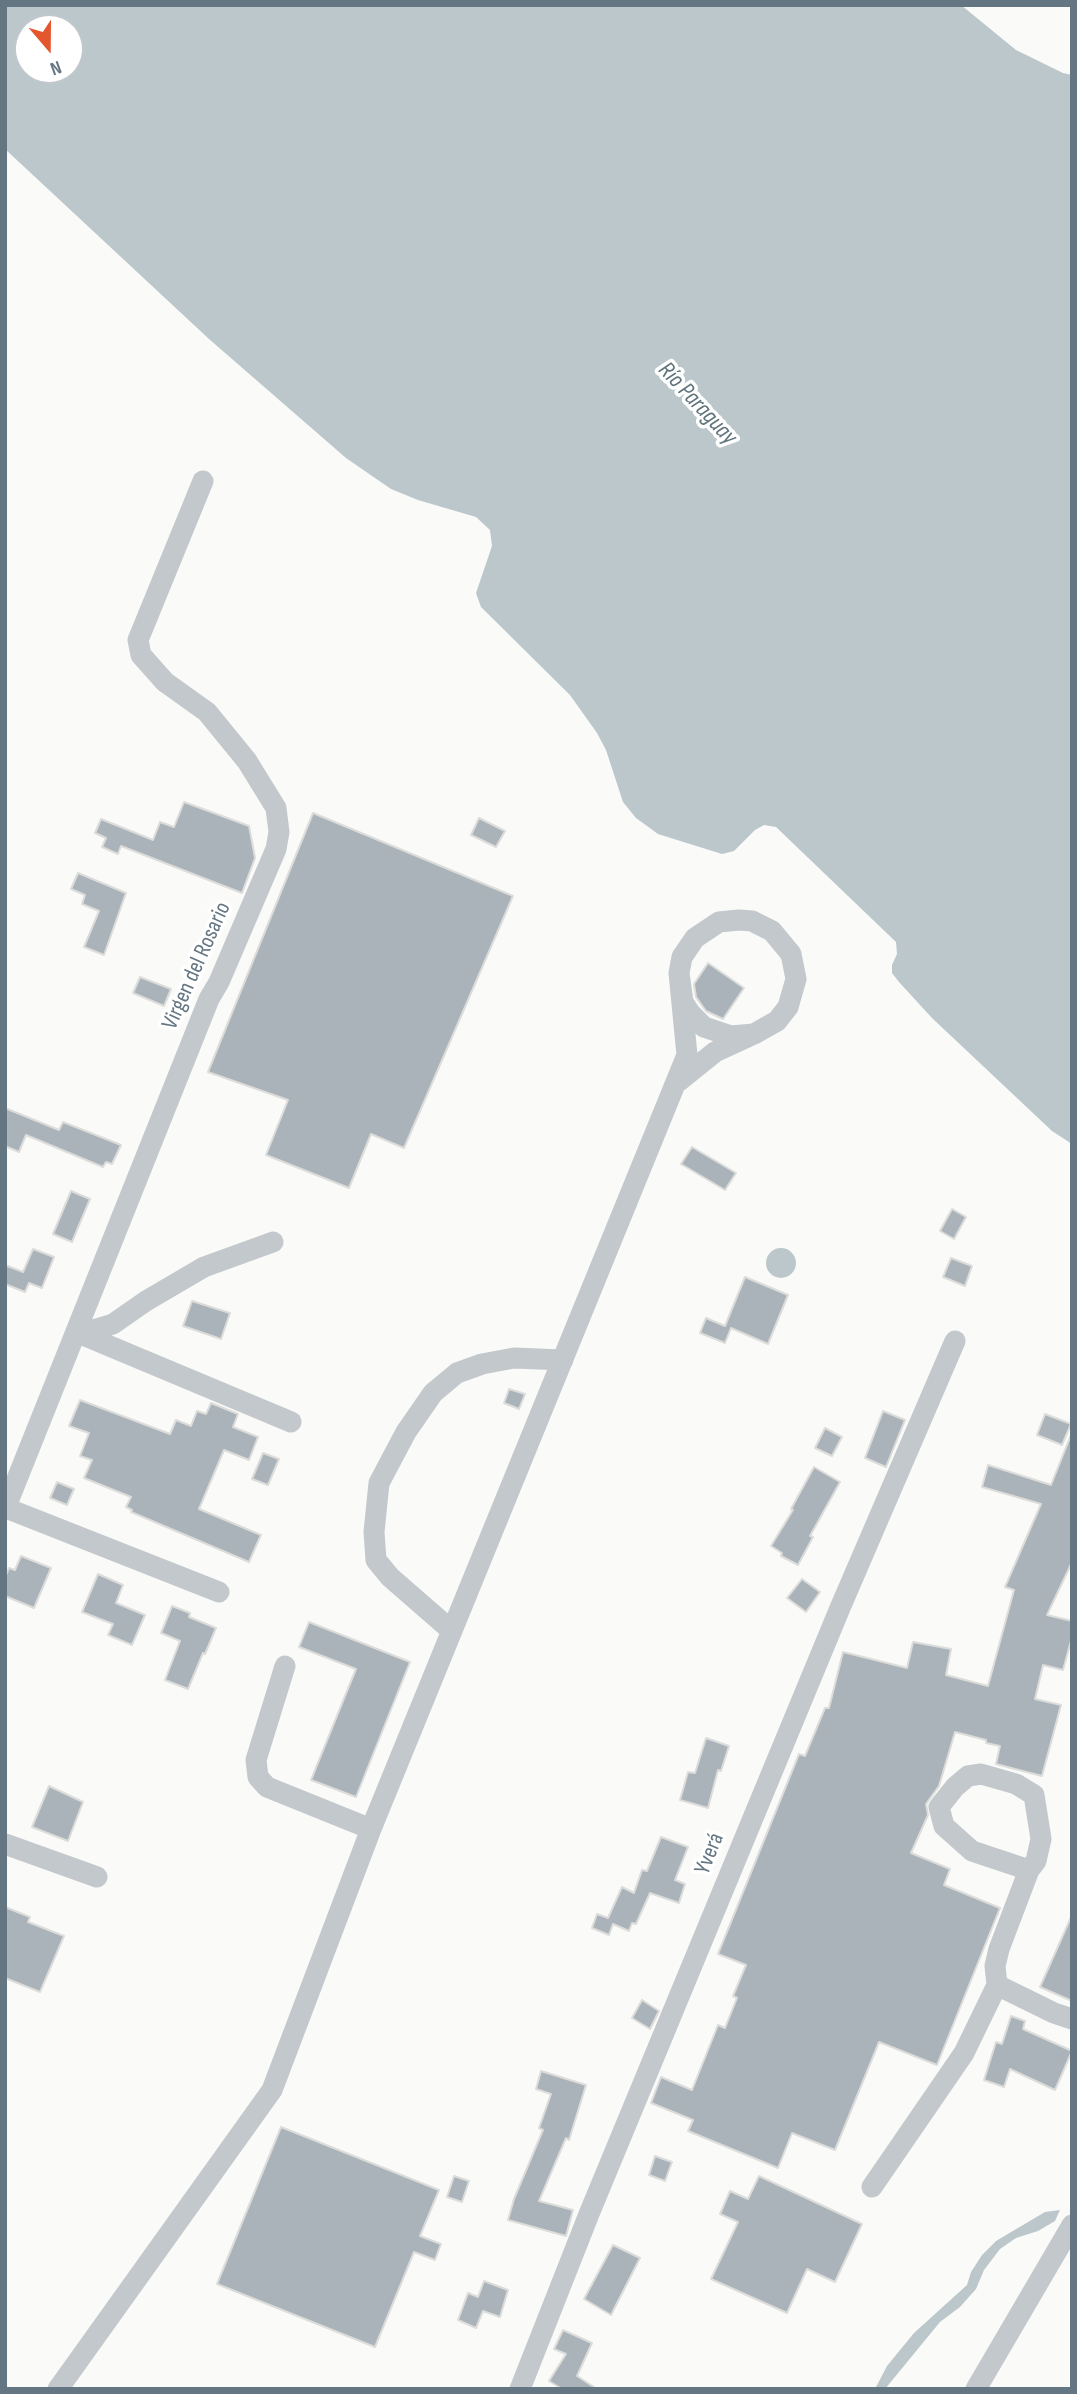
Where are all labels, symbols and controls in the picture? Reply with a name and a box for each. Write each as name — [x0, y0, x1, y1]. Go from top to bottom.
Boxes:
north arrow — [14, 14, 84, 84]
text: N — [47, 55, 64, 80]
water label: Río Paraguay — [651, 357, 743, 451]
street label: Virgen del Rosario — [157, 898, 237, 1034]
street label: Yverá — [689, 1829, 731, 1879]

